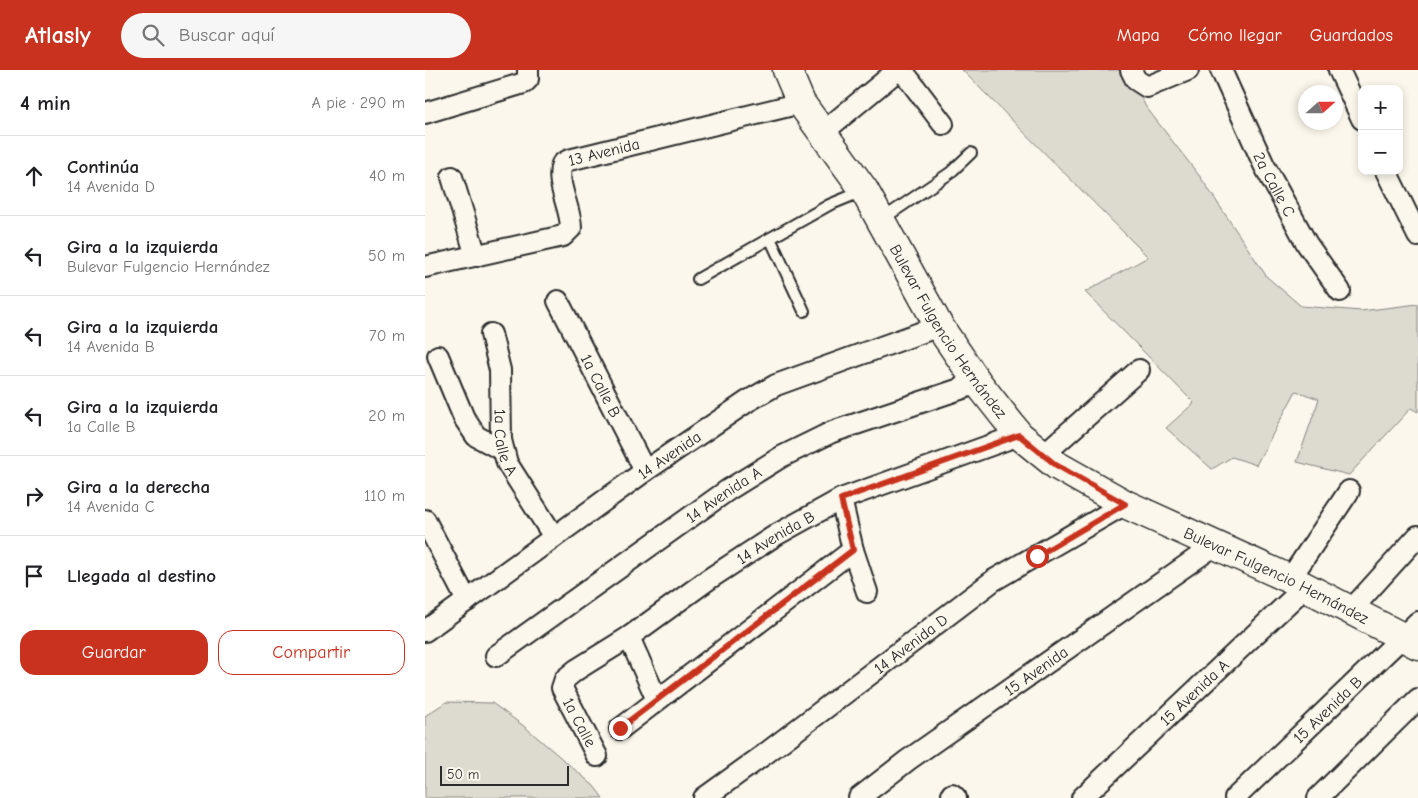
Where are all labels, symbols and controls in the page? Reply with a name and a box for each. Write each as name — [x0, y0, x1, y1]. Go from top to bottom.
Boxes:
search box — [121, 13, 471, 58]
text: Atlasly — [25, 21, 91, 49]
icon: search — [139, 21, 167, 49]
text: Buscar aquí — [179, 24, 275, 46]
text: Mapa — [1117, 25, 1160, 46]
text: Cómo llegar — [1188, 25, 1282, 46]
text: Guardados — [1310, 25, 1393, 46]
north arrow — [1298, 85, 1343, 130]
map controls — [1358, 85, 1403, 175]
button: + — [1358, 85, 1403, 130]
text: 4 min — [20, 91, 71, 115]
text: A pie · 290 m — [312, 94, 405, 112]
button: − — [1358, 130, 1403, 175]
street label: 13 Avenida — [566, 135, 641, 170]
street label: 2a Calle C — [1249, 149, 1298, 220]
text: Continúa — [67, 156, 139, 178]
icon: ahead — [20, 162, 48, 190]
text: 40 m — [369, 167, 405, 185]
text: 14 Avenida D — [67, 178, 155, 196]
text: Gira a la izquierda — [67, 236, 218, 258]
icon: left — [20, 242, 48, 270]
street label: Bulevar Fulgencio Hernández — [886, 242, 1010, 422]
text: 50 m — [368, 247, 405, 265]
text: Bulevar Fulgencio Hernández — [67, 258, 270, 276]
text: Gira a la izquierda — [67, 316, 218, 338]
icon: left — [20, 322, 48, 350]
text: 70 m — [369, 327, 405, 345]
text: 14 Avenida B — [67, 338, 155, 356]
street label: 1a Calle B — [577, 351, 624, 421]
text: Gira a la izquierda — [67, 396, 218, 418]
icon: left — [20, 402, 48, 430]
text: 20 m — [368, 407, 405, 425]
street label: 1a Calle A — [491, 409, 521, 479]
text: 1a Calle B — [67, 418, 135, 436]
street label: 14 Avenida — [634, 428, 705, 483]
street label: 14 Avenida A — [683, 464, 765, 527]
text: Gira a la derecha — [67, 476, 210, 498]
icon: right — [20, 482, 48, 510]
text: 110 m — [364, 487, 405, 505]
text: 14 Avenida C — [67, 498, 154, 516]
street label: 14 Avenida B — [734, 507, 818, 568]
street label: Bulevar Fulgencio Hernández — [1181, 524, 1371, 628]
route start — [1026, 545, 1049, 568]
icon: arrive — [20, 562, 48, 590]
text: Llegada al destino — [67, 565, 216, 587]
street label: 14 Avenida D — [871, 610, 952, 678]
button: Guardar — [20, 630, 208, 675]
button: Compartir — [218, 630, 405, 675]
street label: 15 Avenida — [1001, 643, 1072, 700]
street label: 15 Avenida A — [1156, 656, 1233, 730]
street label: 15 Avenida B — [1290, 673, 1366, 747]
street label: 1a Calle — [559, 695, 600, 750]
route end — [609, 717, 632, 740]
scale bar — [440, 763, 569, 786]
text: 50 m — [447, 766, 479, 783]

